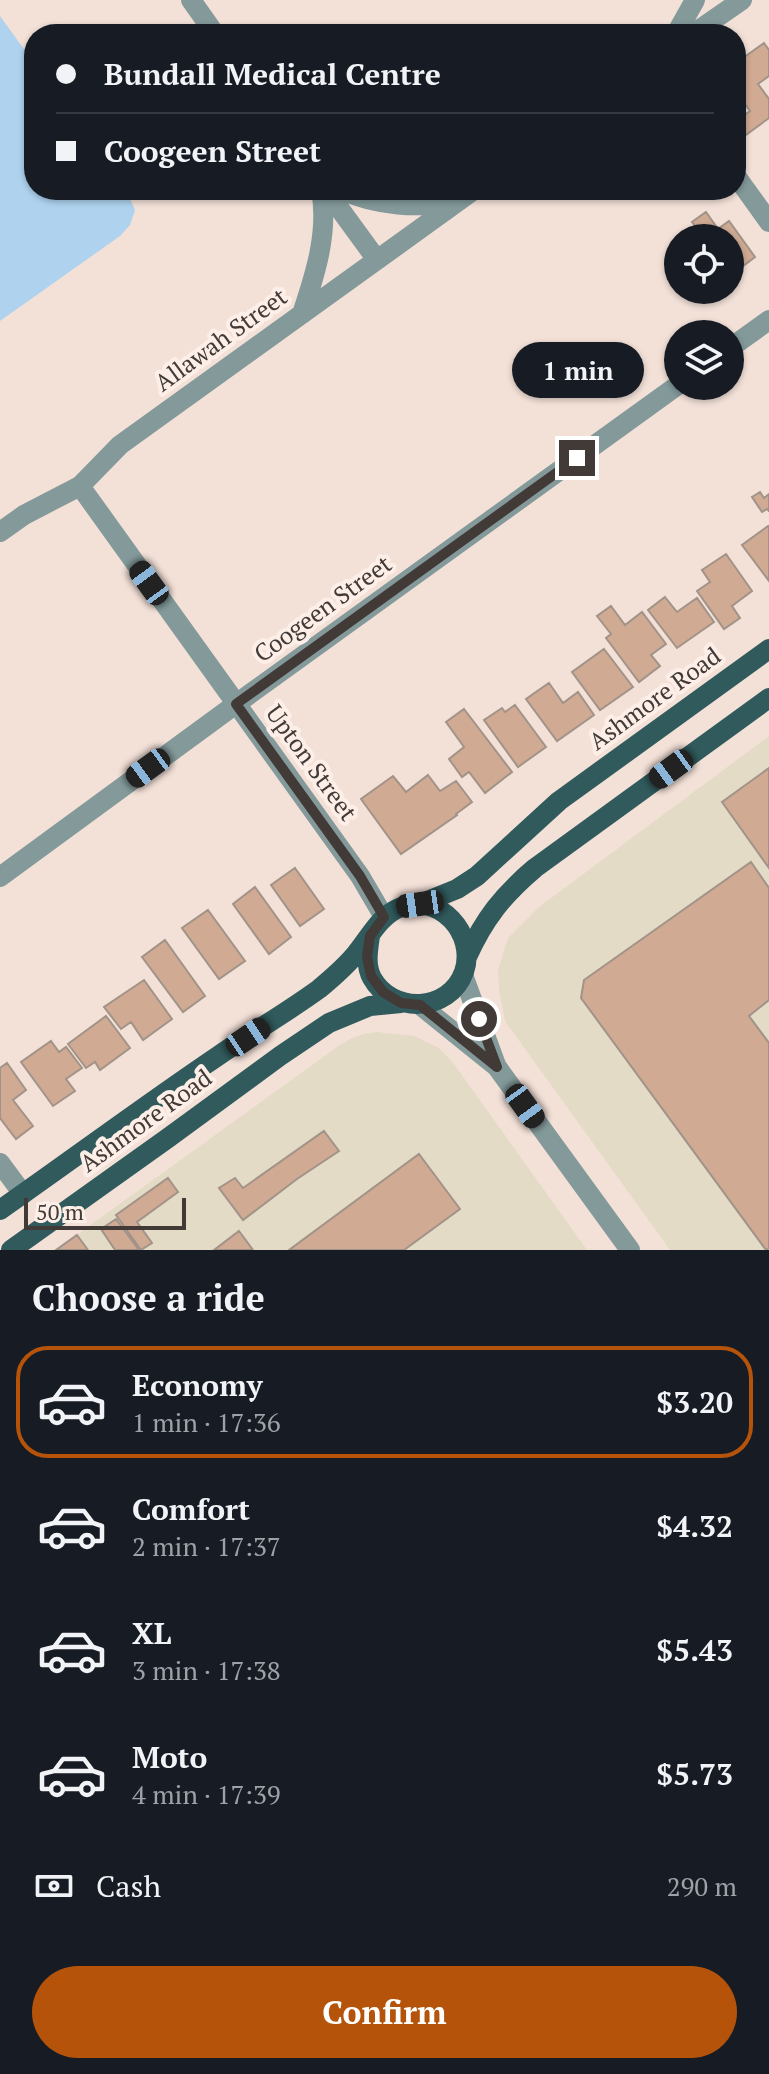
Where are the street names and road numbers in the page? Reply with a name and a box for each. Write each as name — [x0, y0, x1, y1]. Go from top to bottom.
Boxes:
street label: Allawah Street — [148, 280, 293, 398]
street label: Coogeen Street — [247, 547, 398, 669]
street label: Ashmore Road — [582, 640, 727, 757]
street label: Upton Street — [259, 698, 365, 827]
street label: Ashmore Road — [73, 1062, 218, 1179]

